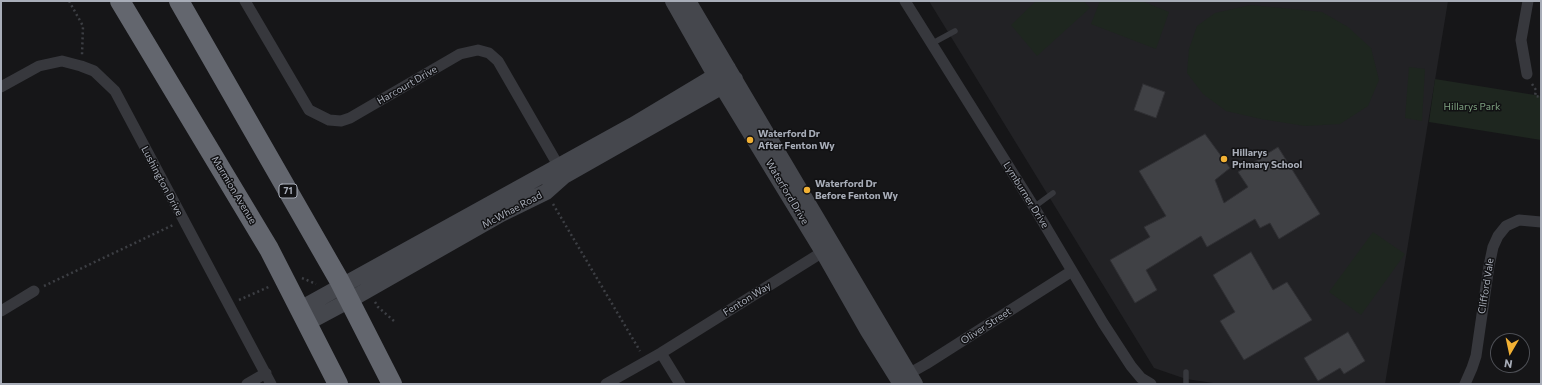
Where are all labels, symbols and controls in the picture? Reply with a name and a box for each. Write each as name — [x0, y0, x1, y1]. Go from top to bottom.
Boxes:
street label: Harcourt Drive — [375, 63, 439, 107]
park label: Hillarys Park — [1444, 101, 1500, 113]
place label: Waterford Dr After Fenton Wy — [758, 128, 835, 152]
marker: Waterford Dr After Fenton Wy — [745, 135, 755, 145]
street label: Lushington Drive — [139, 144, 185, 218]
place label: Hillarys Primary School — [1232, 147, 1302, 170]
street label: Marmion Avenue — [209, 154, 259, 226]
marker: Hillarys Primary School — [1219, 154, 1229, 164]
street label: Waterford Drive — [763, 157, 811, 227]
street label: Lymburner Drive — [1001, 160, 1051, 230]
place label: Waterford Dr Before Fenton Wy — [815, 178, 898, 202]
road number: 71 — [279, 184, 297, 198]
marker: Waterford Dr Before Fenton Wy — [802, 185, 812, 195]
street label: McWhae Road — [480, 189, 544, 231]
street label: Clifford Vale — [1476, 257, 1496, 315]
street label: Fenton Way — [721, 280, 773, 318]
street label: Oliver Street — [959, 305, 1013, 347]
north arrow — [1490, 333, 1530, 373]
text: N — [1503, 357, 1513, 371]

